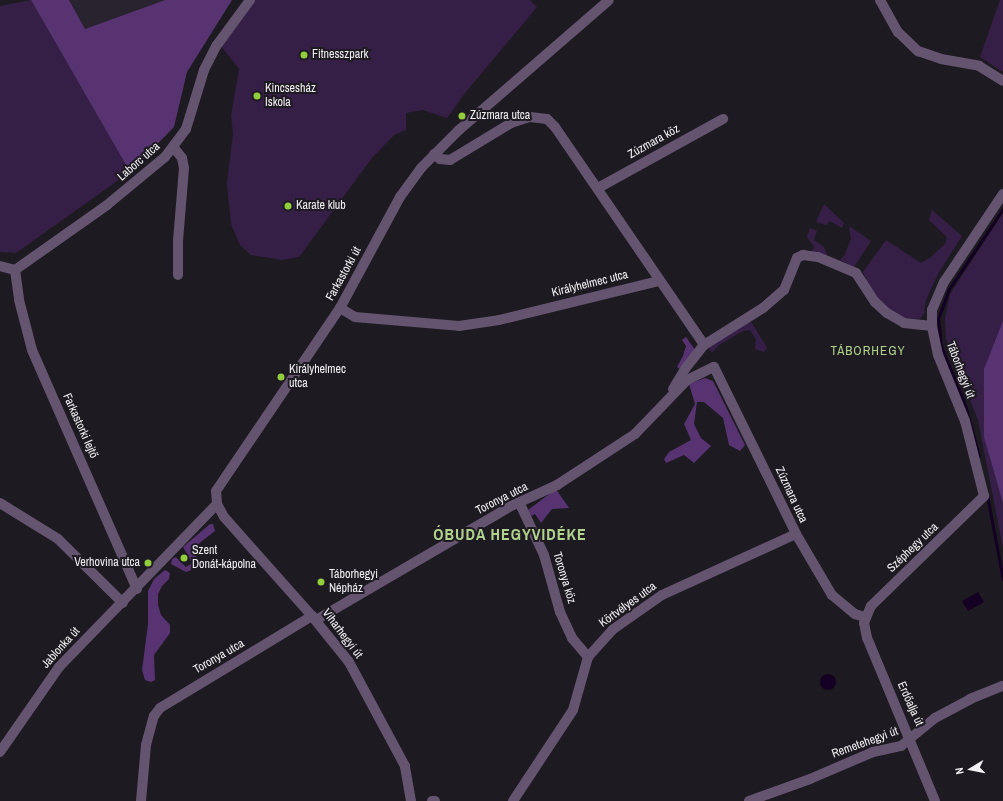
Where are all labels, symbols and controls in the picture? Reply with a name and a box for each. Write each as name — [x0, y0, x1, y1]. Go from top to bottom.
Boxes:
place label: Fitnesszpark — [312, 48, 368, 62]
marker: Fitnesszpark — [299, 50, 309, 60]
place label: Kincsesház Iskola — [265, 82, 316, 110]
marker: Kincsesház Iskola — [252, 91, 262, 101]
place label: Zúzmara utca — [470, 109, 530, 123]
marker: Zúzmara utca — [457, 111, 467, 121]
street label: Zúzmara köz — [626, 122, 682, 162]
street label: Laborc utca — [115, 140, 163, 184]
place label: Karate klub — [296, 199, 346, 213]
marker: Karate klub — [283, 201, 293, 211]
street label: Farkastorki út — [323, 244, 365, 304]
street label: Királyhelmec utca — [550, 268, 630, 300]
street label: Táborhegyi út — [943, 339, 977, 401]
district label: TÁBORHEGY — [830, 343, 906, 359]
place label: Királyhelmec utca — [289, 363, 346, 391]
marker: Királyhelmec utca — [276, 372, 286, 382]
street label: Farkastorki lejtő — [59, 391, 101, 461]
street label: Zúzmara utca — [772, 465, 810, 525]
street label: Toronya utca — [474, 480, 530, 518]
street label: Széphegy utca — [885, 520, 941, 576]
district label: ÓBUDA HEGYVIDÉKE — [433, 524, 587, 544]
place label: Szent Donát-kápolna — [192, 544, 256, 572]
street label: Toronya köz — [549, 551, 579, 605]
marker: Szent Donát-kápolna — [179, 553, 189, 563]
place label: Verhovina utca — [74, 556, 140, 570]
marker: Verhovina utca — [143, 558, 153, 568]
place label: Táborhegyi Népház — [329, 568, 378, 596]
marker: Táborhegyi Népház — [316, 577, 326, 587]
street label: Körtvélyes utca — [597, 579, 659, 631]
street label: Viharhegyi út — [319, 606, 365, 662]
street label: Jablonka út — [39, 624, 83, 672]
street label: Toronya utca — [191, 637, 247, 677]
street label: Erdőalja út — [894, 680, 926, 728]
street label: Remetehegyi út — [830, 724, 900, 762]
north arrow — [951, 749, 991, 789]
text: N — [952, 767, 967, 776]

